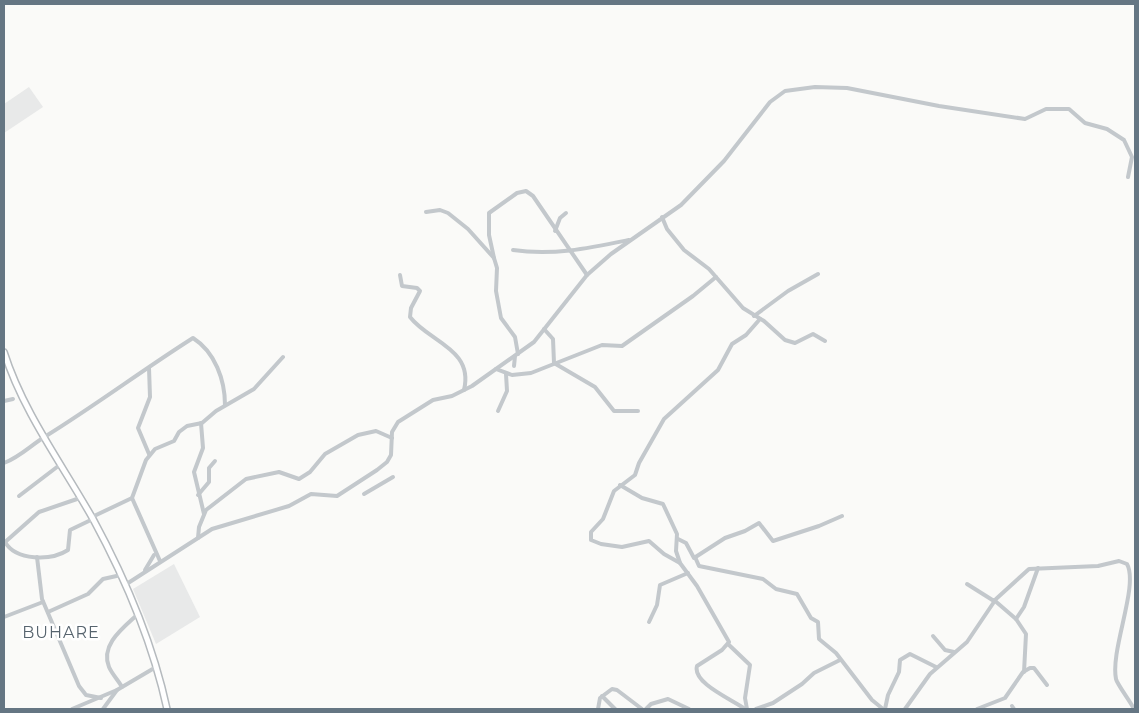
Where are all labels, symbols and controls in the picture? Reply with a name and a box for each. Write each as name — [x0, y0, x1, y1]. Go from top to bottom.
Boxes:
district label: BUHARE — [22, 623, 100, 642]

